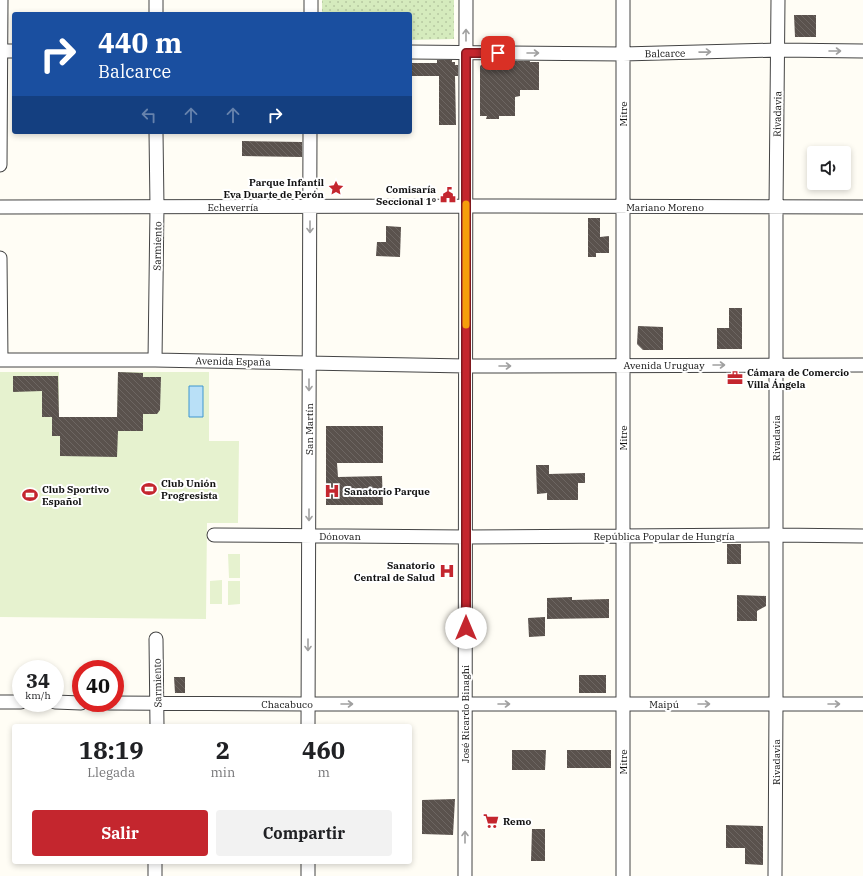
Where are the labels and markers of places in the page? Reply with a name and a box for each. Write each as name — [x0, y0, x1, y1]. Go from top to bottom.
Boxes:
pin — [481, 36, 515, 70]
place label: Parque Infantil Eva Duarte de Perón — [224, 176, 324, 201]
place icon: Parque Infantil Eva Duarte de Perón — [327, 179, 345, 197]
place label: Comisaría Seccional 1º — [376, 183, 436, 208]
public building icon: Comisaría Seccional 1º — [439, 186, 457, 204]
place label: Cámara de Comercio Villa Ángela — [747, 366, 849, 391]
office icon: Cámara de Comercio Villa Ángela — [726, 369, 744, 387]
place label: Club Unión Progresista — [161, 477, 218, 502]
sports icon: Club Unión Progresista — [140, 480, 158, 498]
hospital icon: Sanatorio Parque — [323, 482, 341, 500]
place label: Club Sportivo Español — [42, 483, 109, 508]
place label: Sanatorio Parque — [344, 485, 430, 498]
sports icon: Club Sportivo Español — [21, 486, 39, 504]
place label: Sanatorio Central de Salud — [354, 559, 436, 584]
hospital icon: Sanatorio Central de Salud — [438, 562, 456, 580]
supermarket icon: Remo — [482, 812, 500, 830]
place label: Remo — [503, 815, 531, 828]

